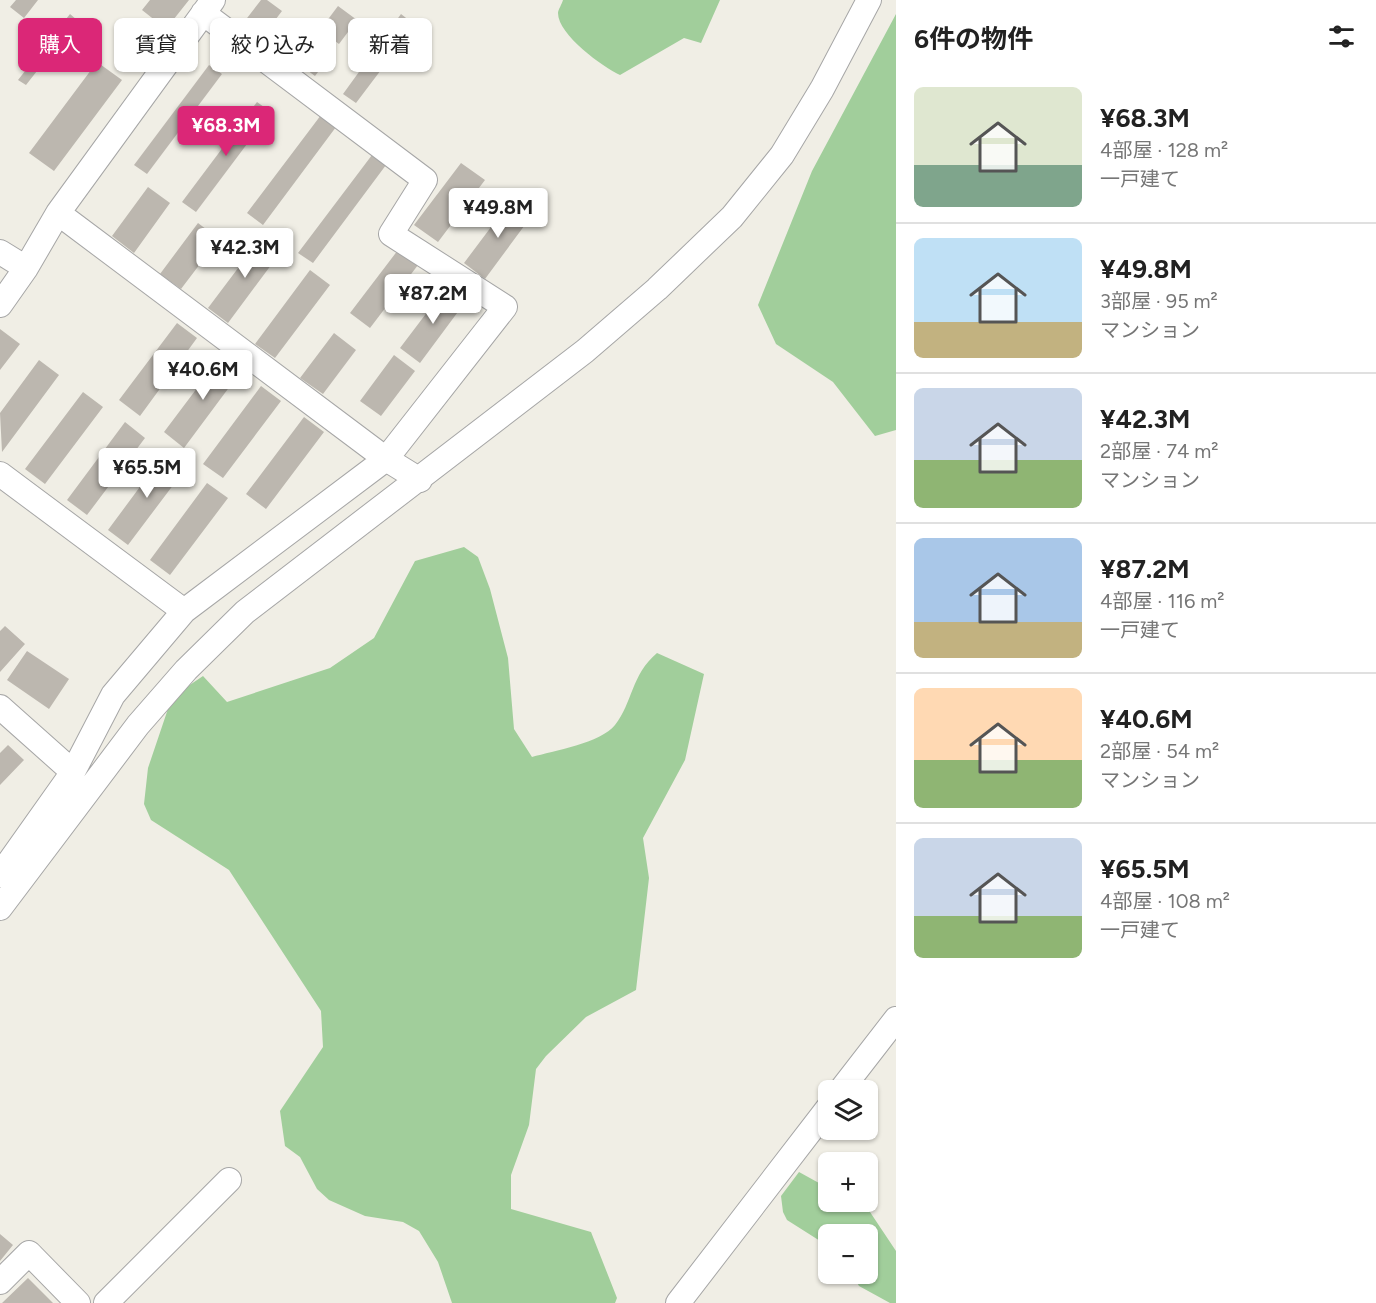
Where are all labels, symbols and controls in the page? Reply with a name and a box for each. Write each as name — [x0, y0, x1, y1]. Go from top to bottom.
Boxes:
chip: 購入 — [18, 18, 102, 72]
chip: 賃貸 — [114, 18, 198, 72]
chip: 絞り込み — [210, 18, 336, 72]
chip: 新着 — [348, 18, 432, 72]
icon: filters — [1325, 20, 1358, 53]
text: 6件の物件 — [914, 23, 1033, 55]
text: ¥68.3M — [1100, 102, 1190, 134]
pin: ¥68.3M — [177, 106, 275, 157]
icon: home — [962, 111, 1034, 183]
text: ¥68.3M — [192, 113, 260, 137]
text: 4部屋 · 128 m² — [1100, 138, 1228, 162]
text: 一戸建て — [1100, 167, 1180, 191]
pin: ¥49.8M — [449, 188, 547, 239]
text: ¥49.8M — [463, 195, 533, 219]
pin: ¥42.3M — [196, 228, 294, 279]
text: ¥42.3M — [210, 235, 280, 259]
text: ¥49.8M — [1100, 253, 1192, 285]
icon: home — [962, 262, 1034, 334]
pin: ¥87.2M — [384, 274, 482, 325]
text: ¥87.2M — [399, 281, 467, 305]
text: 3部屋 · 95 m² — [1100, 289, 1218, 313]
text: マンション — [1100, 318, 1200, 342]
pin: ¥40.6M — [154, 350, 252, 401]
text: ¥40.6M — [167, 357, 239, 381]
text: ¥42.3M — [1100, 403, 1190, 435]
icon: home — [962, 412, 1034, 484]
text: 2部屋 · 74 m² — [1100, 439, 1218, 463]
pin: ¥65.5M — [98, 448, 196, 499]
text: ¥65.5M — [113, 455, 181, 479]
text: マンション — [1100, 468, 1200, 492]
text: ¥87.2M — [1100, 553, 1190, 585]
icon: home — [962, 562, 1034, 634]
text: 4部屋 · 116 m² — [1100, 589, 1224, 613]
text: 一戸建て — [1100, 618, 1180, 642]
text: ¥40.6M — [1100, 703, 1193, 735]
icon: home — [962, 712, 1034, 784]
text: 2部屋 · 54 m² — [1100, 739, 1219, 763]
text: マンション — [1100, 768, 1200, 792]
text: ¥65.5M — [1100, 853, 1190, 885]
icon: home — [962, 862, 1034, 934]
text: 4部屋 · 108 m² — [1100, 889, 1230, 913]
text: 一戸建て — [1100, 918, 1180, 942]
map controls — [818, 1080, 878, 1284]
button: layers — [818, 1080, 878, 1140]
button: + — [818, 1152, 878, 1212]
button: − — [818, 1224, 878, 1284]

